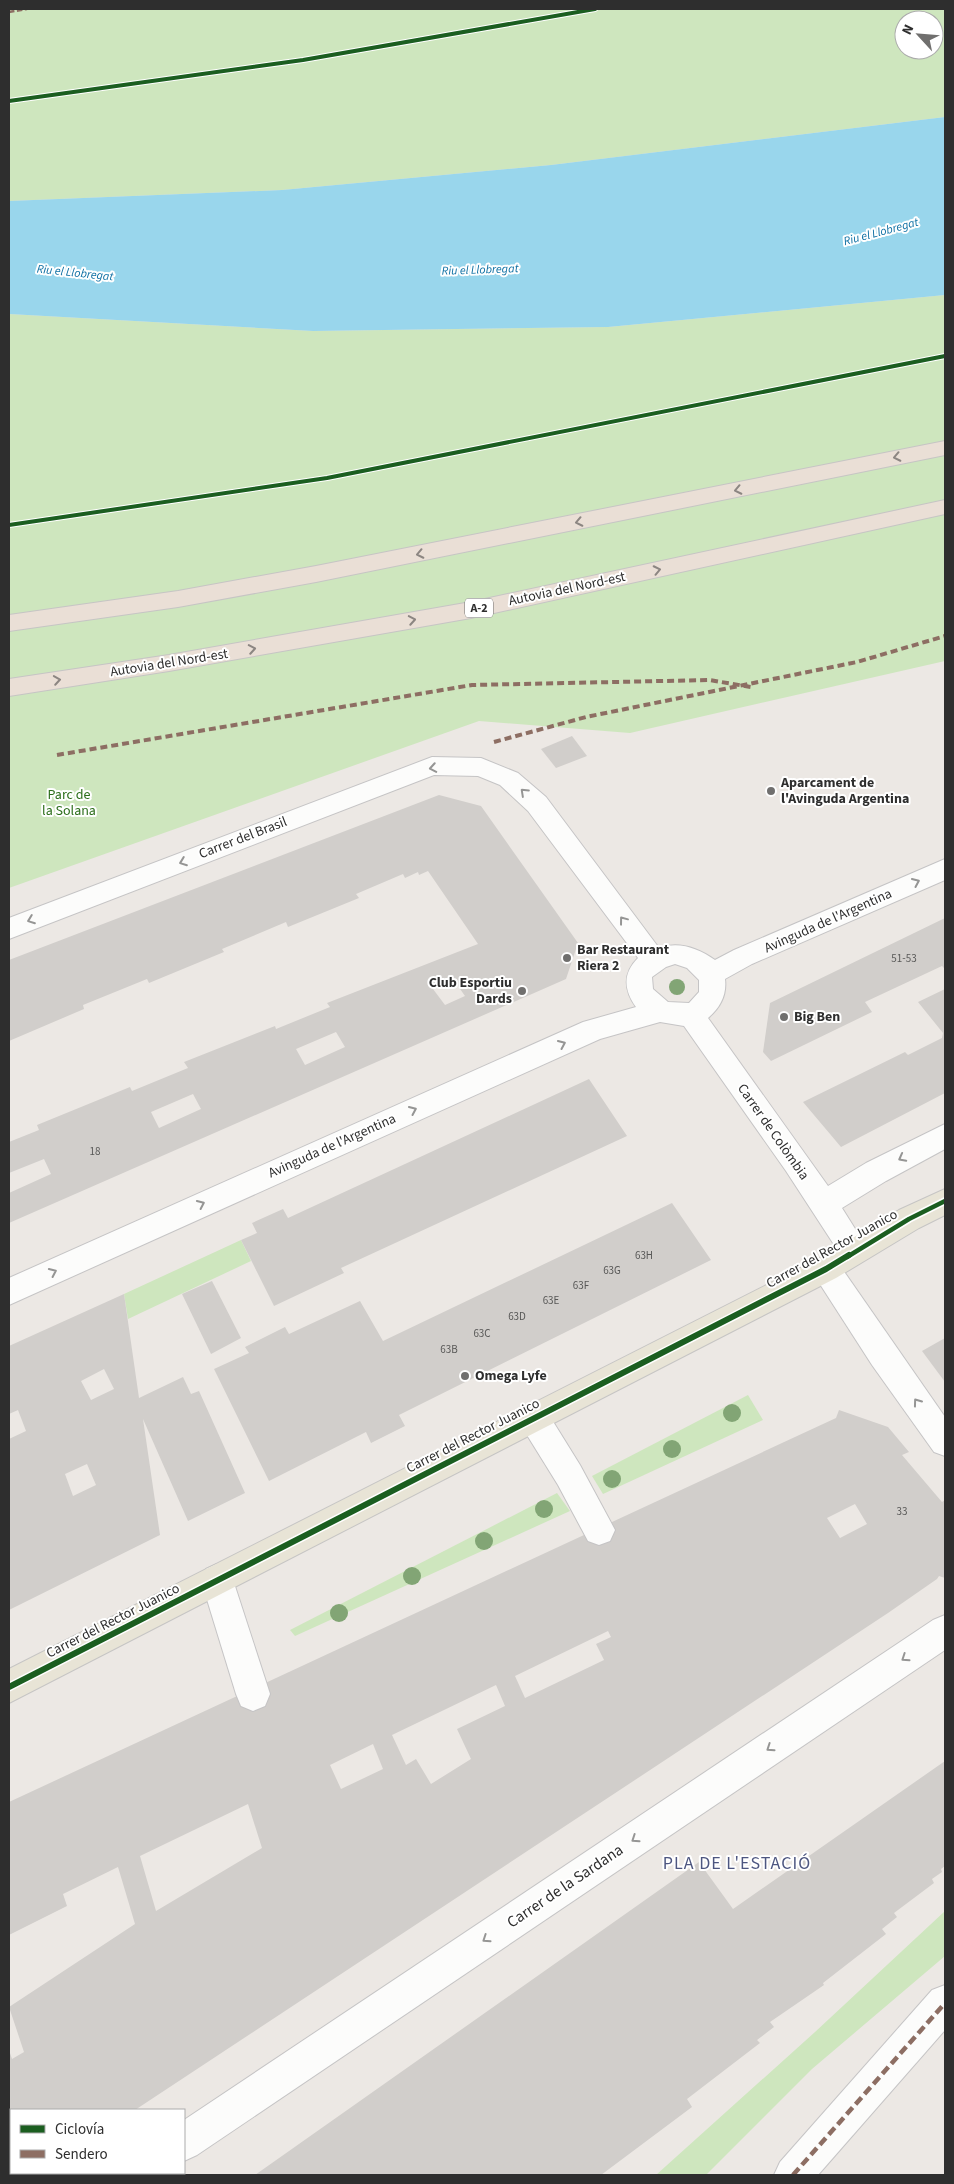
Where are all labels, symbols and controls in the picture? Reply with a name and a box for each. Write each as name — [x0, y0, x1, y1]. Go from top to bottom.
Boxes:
north arrow — [894, 10, 944, 60]
text: N — [897, 21, 919, 38]
water label: Riu el Llobregat — [842, 214, 921, 250]
water label: Riu el Llobregat — [441, 260, 520, 280]
water label: Riu el Llobregat — [36, 261, 115, 286]
one-way arrow — [893, 452, 902, 462]
one-way arrow — [734, 484, 743, 494]
one-way arrow — [575, 516, 583, 527]
one-way arrow — [415, 549, 424, 559]
one-way arrow — [652, 565, 661, 576]
street label: Autovia del Nord-est — [507, 567, 627, 611]
road number: A-2 — [465, 598, 493, 618]
one-way arrow — [408, 616, 416, 626]
street label: Autovia del Nord-est — [109, 644, 230, 682]
one-way arrow — [247, 644, 256, 654]
one-way arrow — [53, 676, 61, 686]
one-way arrow — [428, 762, 437, 772]
place label: Aparcament de l'Avinguda Argentina — [780, 773, 909, 809]
park label: Parc de la Solana — [42, 785, 96, 821]
marker: Aparcament de l'Avinguda Argentina — [765, 785, 777, 797]
one-way arrow — [520, 789, 529, 798]
street label: Carrer del Brasil — [196, 812, 290, 864]
one-way arrow — [179, 856, 187, 866]
one-way arrow — [911, 878, 920, 889]
street label: Avinguda de l'Argentina — [761, 884, 895, 958]
one-way arrow — [27, 914, 36, 924]
one-way arrow — [621, 917, 629, 926]
place label: Bar Restaurant Riera 2 — [577, 940, 670, 976]
house number: 51-53 — [891, 951, 917, 966]
marker: Bar Restaurant Riera 2 — [561, 952, 573, 964]
place label: Club Esportiu Dards — [429, 973, 512, 1009]
marker: Club Esportiu Dards — [516, 985, 528, 997]
place label: Big Ben — [794, 1007, 840, 1027]
marker: Big Ben — [778, 1011, 790, 1023]
one-way arrow — [557, 1039, 566, 1050]
street label: Carrer de Colòmbia — [732, 1080, 814, 1184]
one-way arrow — [408, 1105, 417, 1116]
street label: Avinguda de l'Argentina — [265, 1109, 399, 1183]
house number: 18 — [90, 1144, 101, 1159]
one-way arrow — [898, 1152, 907, 1162]
one-way arrow — [196, 1200, 205, 1210]
street label: Carrer del Rector Juanico — [763, 1205, 901, 1293]
house number: 63H — [635, 1248, 653, 1263]
house number: 63G — [603, 1263, 621, 1278]
one-way arrow — [48, 1267, 57, 1278]
house number: 63F — [573, 1278, 590, 1293]
house number: 63E — [543, 1293, 560, 1308]
house number: 63D — [508, 1309, 526, 1324]
house number: 63C — [473, 1326, 491, 1341]
house number: 63B — [440, 1342, 458, 1357]
place label: Omega Lyfe — [475, 1366, 547, 1386]
marker: Omega Lyfe — [459, 1370, 471, 1382]
street label: Carrer del Rector Juanico — [403, 1394, 543, 1478]
one-way arrow — [914, 1398, 923, 1408]
house number: 33 — [897, 1504, 907, 1519]
street label: Carrer del Rector Juanico — [43, 1579, 183, 1663]
one-way arrow — [901, 1652, 911, 1661]
one-way arrow — [766, 1742, 775, 1752]
one-way arrow — [631, 1833, 641, 1842]
street label: Carrer de la Sardana — [502, 1839, 628, 1933]
district label: PLA DE L'ESTACIÓ — [663, 1851, 811, 1876]
one-way arrow — [482, 1933, 491, 1943]
legend — [10, 2109, 185, 2174]
text: Ciclovía — [55, 2119, 104, 2140]
text: Sendero — [55, 2144, 108, 2165]

